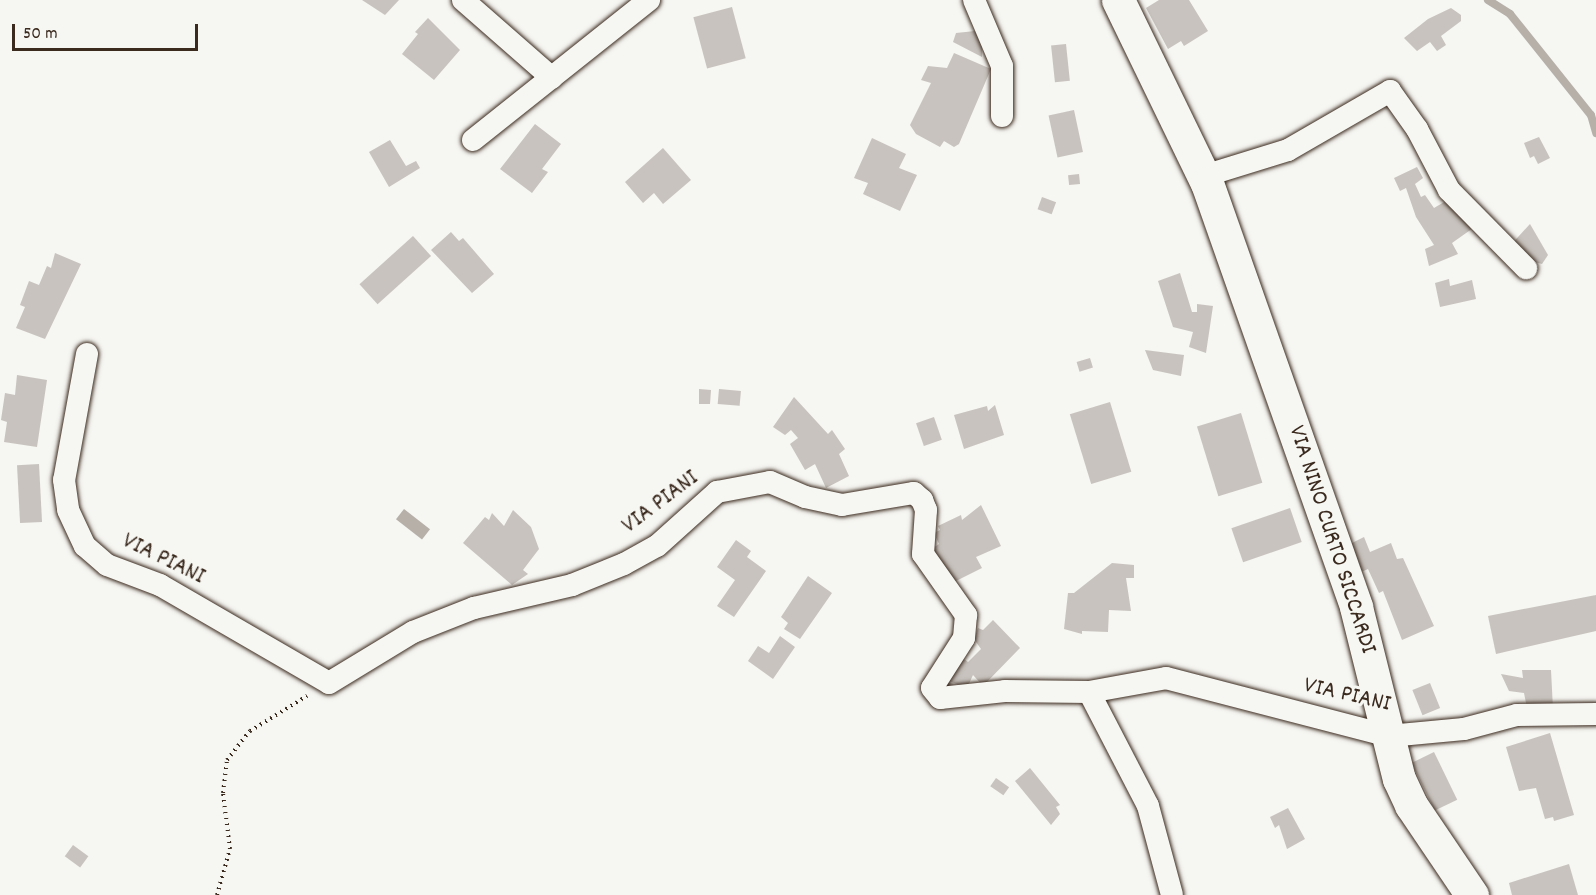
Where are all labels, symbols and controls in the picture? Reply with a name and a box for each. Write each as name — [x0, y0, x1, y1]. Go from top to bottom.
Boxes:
scale bar — [15, 12, 201, 50]
text: 50 m — [23, 22, 58, 47]
street label: VIA NINO CURTO SICCARDI — [1280, 422, 1382, 658]
street label: VIA PIANI — [617, 465, 705, 541]
street label: VIA PIANI — [117, 528, 209, 592]
street label: VIA PIANI — [1301, 672, 1393, 720]

